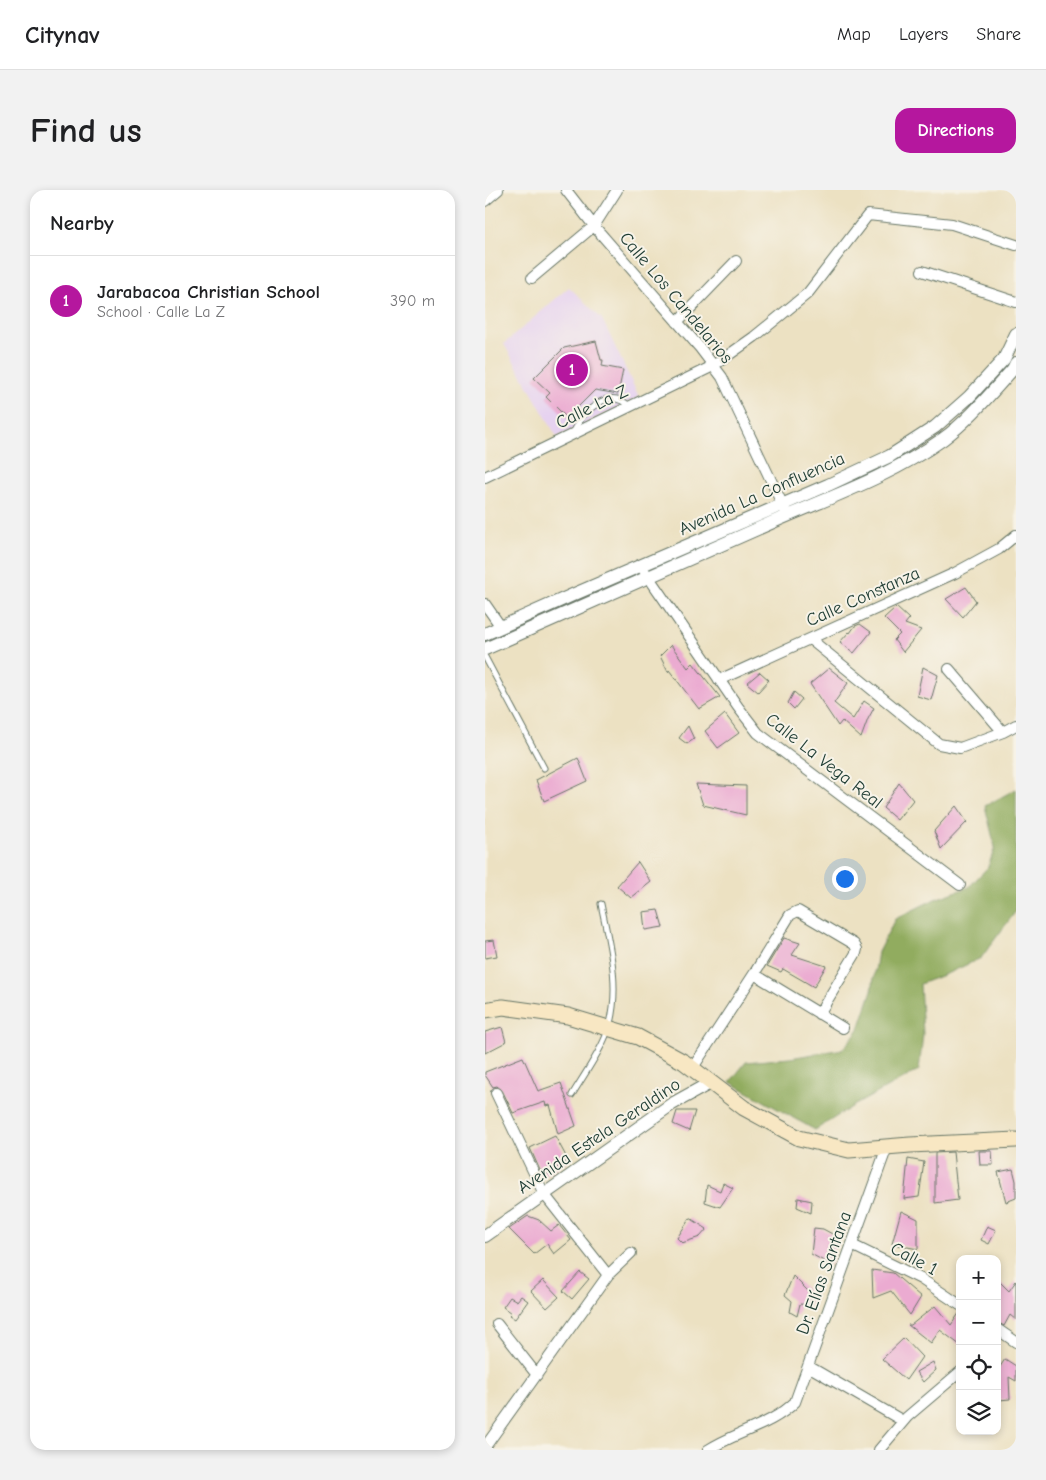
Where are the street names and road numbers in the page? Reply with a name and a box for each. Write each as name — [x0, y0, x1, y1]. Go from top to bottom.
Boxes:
street label: Calle Los Candelarios — [615, 228, 737, 368]
street label: Calle La Z — [552, 380, 632, 433]
street label: Avenida La Confluencia — [676, 448, 848, 540]
street label: Calle Constanza — [803, 563, 923, 631]
street label: Calle La Vega Real — [761, 709, 887, 813]
street label: Avenida Estela Geraldino — [514, 1074, 684, 1198]
street label: Dr. Elías Santana — [792, 1209, 856, 1337]
street label: Calle 1 — [887, 1238, 941, 1280]

